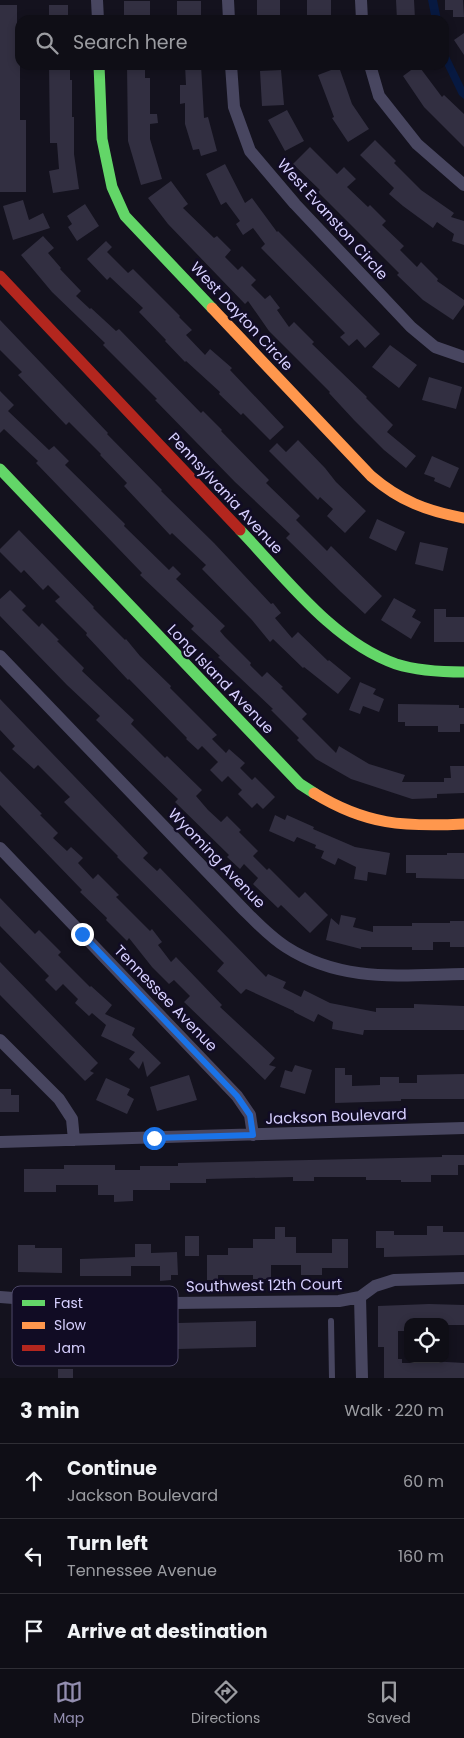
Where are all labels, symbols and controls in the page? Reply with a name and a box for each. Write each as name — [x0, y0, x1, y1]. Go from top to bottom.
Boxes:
search box — [15, 15, 449, 70]
icon: search — [33, 29, 61, 57]
text: Search here — [73, 29, 187, 56]
street label: West Evanston Circle — [273, 154, 393, 284]
street label: West Dayton Circle — [186, 257, 298, 375]
street label: Pennsylvania Avenue — [164, 428, 288, 558]
street label: Long Island Avenue — [163, 619, 279, 739]
street label: Wyoming Avenue — [164, 803, 270, 913]
route end — [71, 923, 94, 946]
street label: Tennessee Avenue — [110, 940, 222, 1056]
street label: Jackson Boulevard — [265, 1103, 407, 1129]
route start — [143, 1127, 166, 1150]
street label: Southwest 12th Court — [186, 1273, 342, 1297]
legend — [12, 1286, 178, 1366]
text: Fast — [54, 1293, 83, 1313]
text: Slow — [54, 1315, 87, 1335]
map controls — [404, 1318, 449, 1363]
button: locate — [404, 1318, 449, 1363]
text: Jam — [54, 1338, 85, 1358]
text: 3 min — [20, 1396, 80, 1425]
text: Walk · 220 m — [344, 1399, 444, 1422]
text: Continue — [67, 1455, 157, 1482]
icon: ahead — [20, 1467, 48, 1495]
text: 60 m — [403, 1470, 444, 1493]
text: Jackson Boulevard — [67, 1484, 218, 1507]
text: Turn left — [67, 1530, 148, 1557]
icon: left — [20, 1542, 48, 1570]
text: 160 m — [398, 1545, 444, 1568]
text: Tennessee Avenue — [67, 1559, 217, 1582]
icon: arrive — [20, 1617, 48, 1645]
text: Arrive at destination — [67, 1618, 268, 1645]
tab: Map — [53, 1678, 84, 1729]
tab: Directions — [191, 1678, 260, 1729]
tab: Saved — [367, 1678, 411, 1729]

